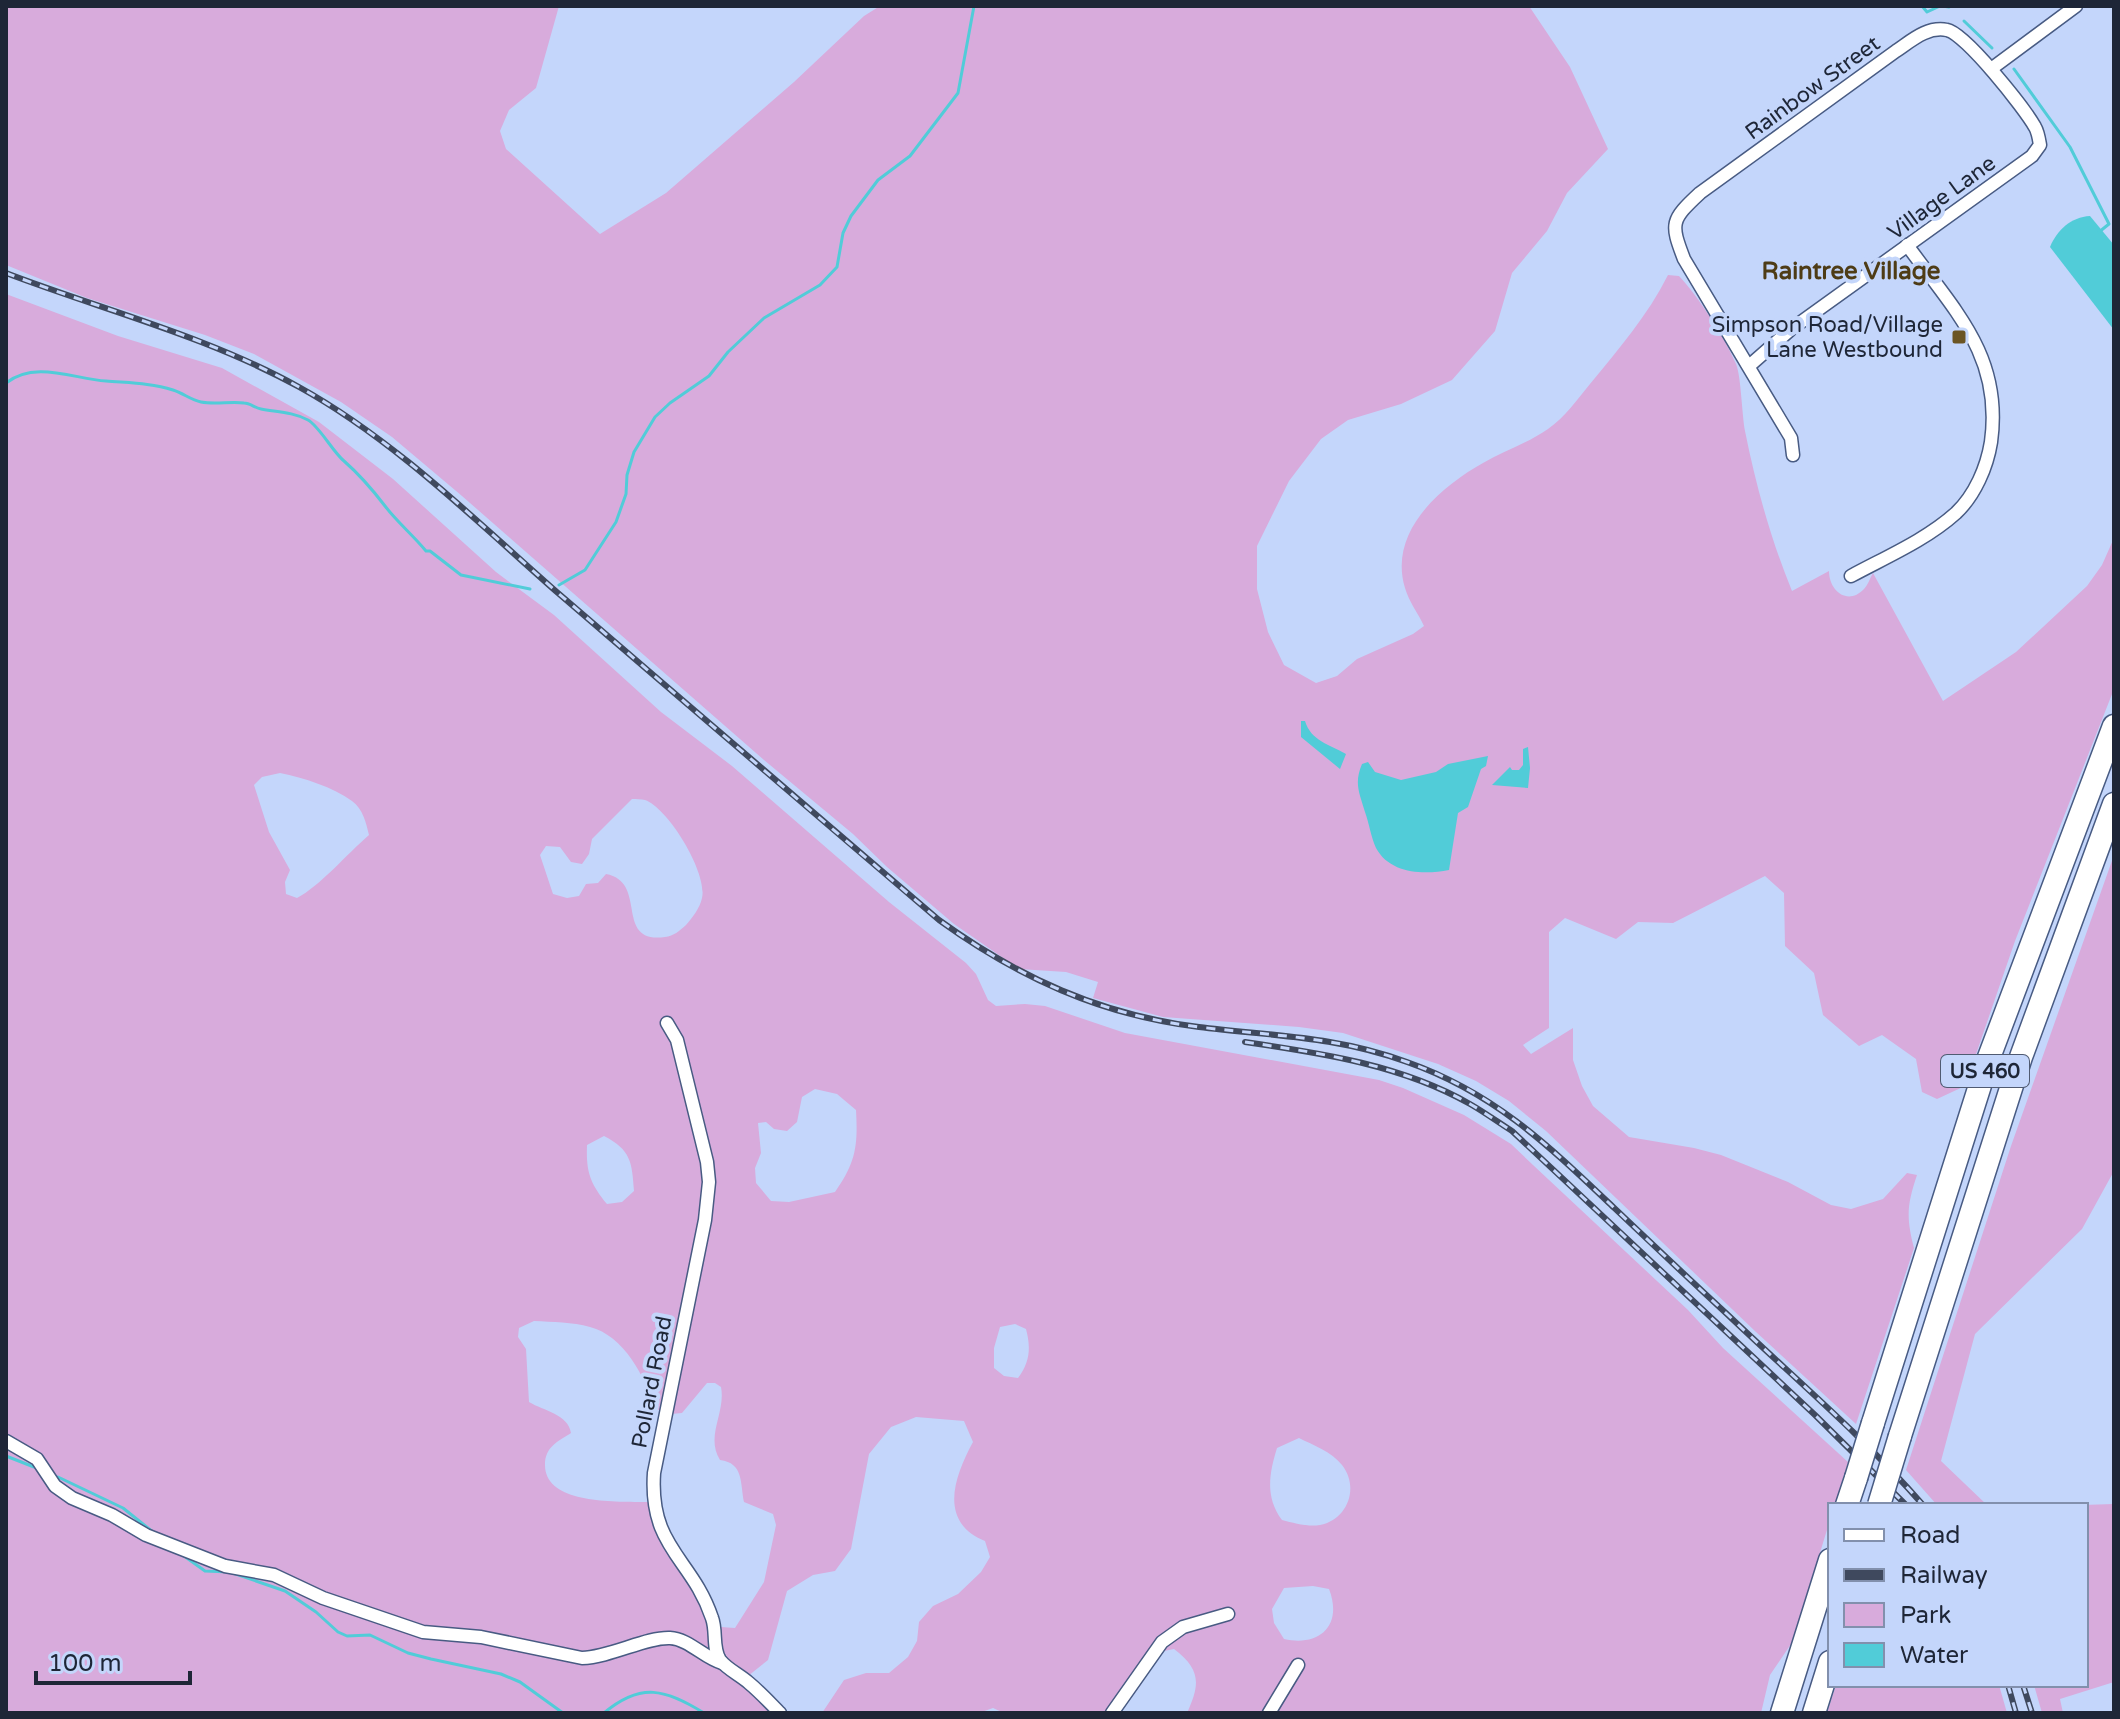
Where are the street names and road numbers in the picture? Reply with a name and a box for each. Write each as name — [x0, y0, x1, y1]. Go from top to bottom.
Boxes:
street label: Rainbow Street — [1740, 30, 1885, 145]
street label: Village Lane — [1883, 150, 2001, 246]
road number: US 460 — [1941, 1055, 2029, 1087]
street label: Pollard Road — [626, 1314, 678, 1451]

